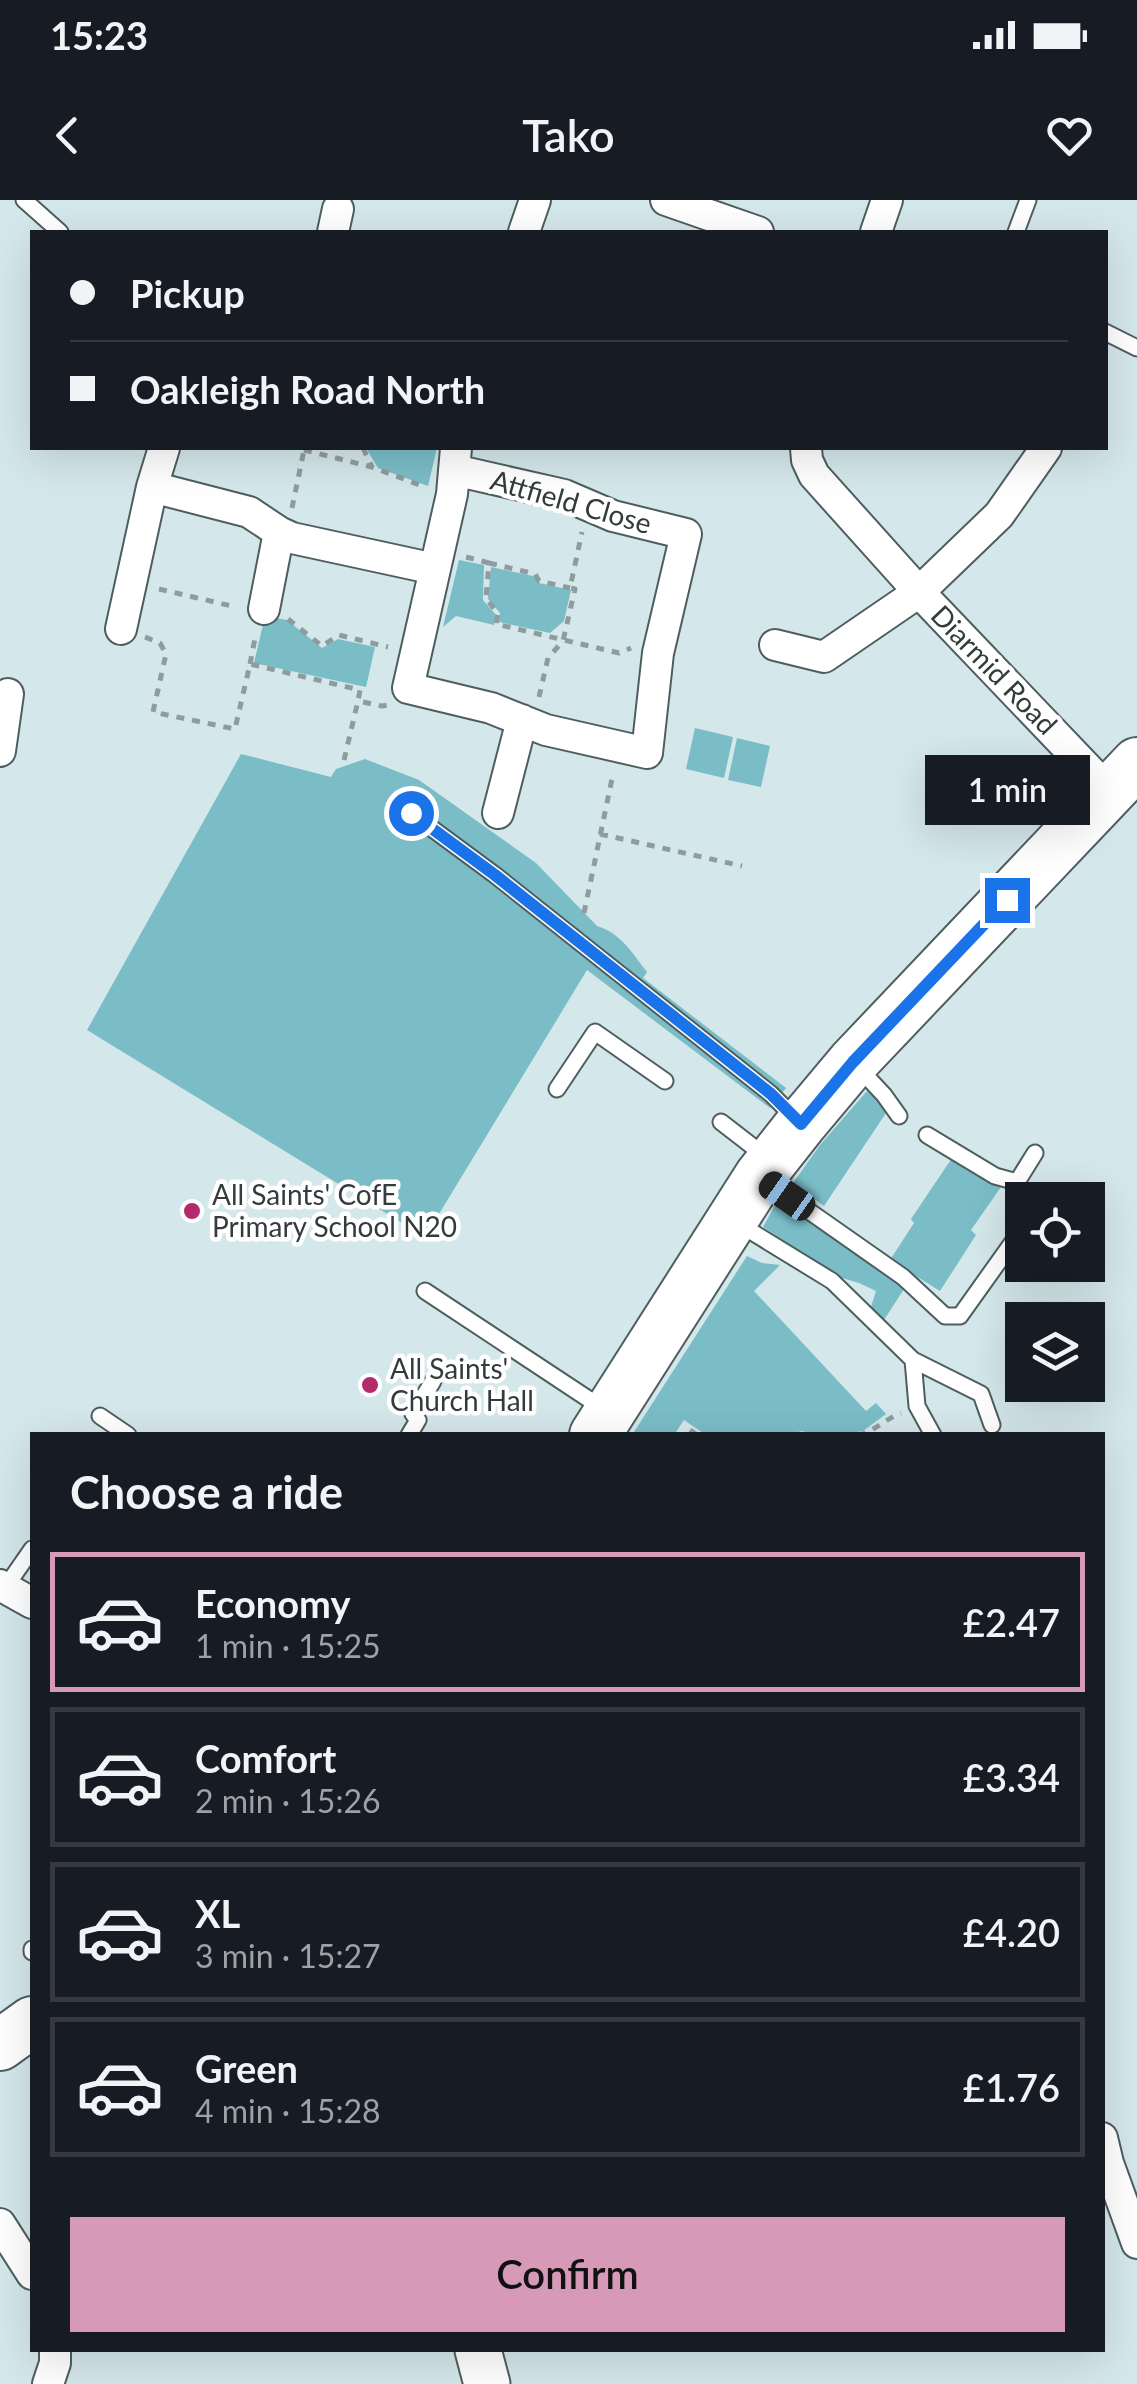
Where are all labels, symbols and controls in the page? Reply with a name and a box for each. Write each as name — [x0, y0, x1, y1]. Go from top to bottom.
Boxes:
text: 15:23 — [50, 12, 148, 58]
icon: back — [40, 108, 95, 163]
text: Tako — [522, 108, 615, 162]
icon: heart — [1042, 108, 1097, 163]
text: Pickup — [130, 270, 245, 316]
text: Oakleigh Road North — [130, 366, 485, 412]
street label: Attfield Close — [487, 462, 656, 540]
street label: Diarmid Road — [925, 598, 1065, 741]
callout: 1 min — [924, 755, 1090, 825]
text: 1 min — [968, 770, 1047, 809]
route start — [389, 791, 434, 836]
route end — [985, 878, 1030, 923]
car — [754, 1167, 820, 1225]
place label: All Saints' CofE Primary School N20 — [212, 1177, 457, 1243]
map controls — [1005, 1182, 1105, 1402]
button: locate — [1005, 1182, 1105, 1282]
marker: All Saints' CofE Primary School N20 — [181, 1200, 203, 1222]
button: layers — [1005, 1302, 1105, 1402]
place label: All Saints' Church Hall — [390, 1351, 534, 1417]
marker: All Saints' Church Hall — [359, 1374, 381, 1396]
text: Choose a ride — [70, 1465, 343, 1519]
icon: car — [75, 1577, 165, 1667]
text: Economy — [195, 1580, 350, 1626]
text: £2.47 — [963, 1599, 1060, 1645]
text: 1 min · 15:25 — [195, 1626, 381, 1665]
icon: car — [75, 1732, 165, 1822]
text: Comfort — [195, 1735, 336, 1781]
text: £3.34 — [963, 1754, 1060, 1800]
text: 2 min · 15:26 — [195, 1781, 381, 1820]
icon: car — [75, 1887, 165, 1977]
text: XL — [195, 1890, 240, 1936]
text: £4.20 — [963, 1909, 1060, 1955]
text: 3 min · 15:27 — [195, 1936, 381, 1975]
icon: car — [75, 2042, 165, 2132]
text: Green — [195, 2045, 298, 2091]
text: £1.76 — [963, 2064, 1060, 2110]
text: 4 min · 15:28 — [195, 2091, 381, 2130]
button: Confirm — [70, 2217, 1065, 2332]

